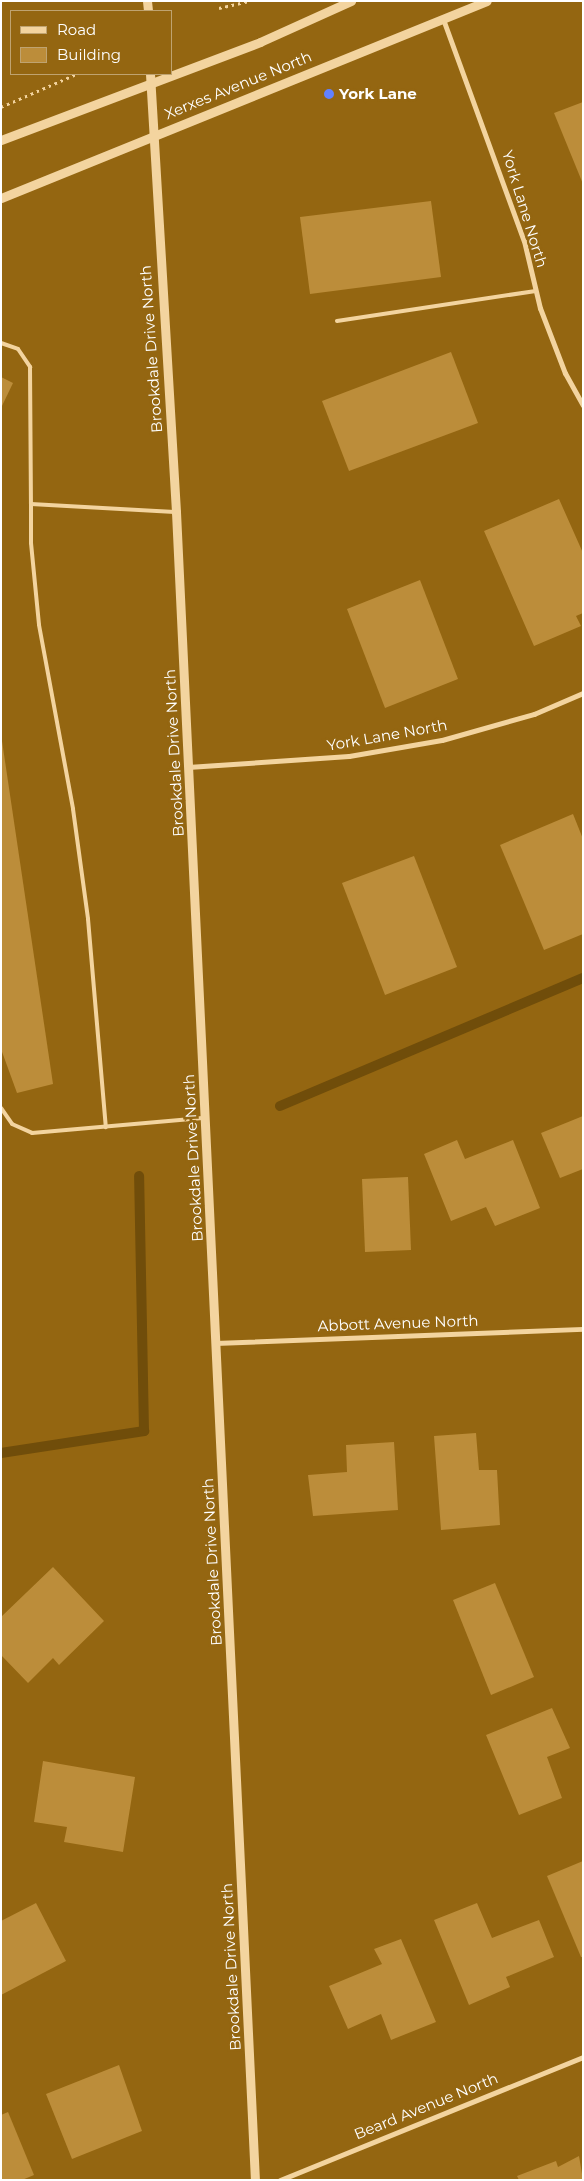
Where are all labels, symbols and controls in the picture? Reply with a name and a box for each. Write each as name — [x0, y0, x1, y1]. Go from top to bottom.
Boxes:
legend — [10, 10, 172, 75]
text: Road — [57, 20, 96, 39]
text: Building — [57, 45, 121, 64]
street label: Xerxes Avenue North — [162, 47, 314, 123]
place label: York Lane — [339, 85, 417, 103]
marker: York Lane — [323, 88, 335, 100]
street label: York Lane North — [499, 148, 551, 270]
street label: Brookdale Drive North — [136, 265, 166, 433]
street label: Brookdale Drive North — [161, 669, 187, 837]
street label: York Lane North — [326, 716, 448, 754]
street label: Brookdale Drive North — [180, 1074, 206, 1242]
street label: Abbott Avenue North — [317, 1311, 479, 1335]
street label: Brookdale Drive North — [199, 1478, 225, 1646]
street label: Brookdale Drive North — [218, 1883, 244, 2051]
street label: Beard Avenue North — [351, 2069, 501, 2143]

